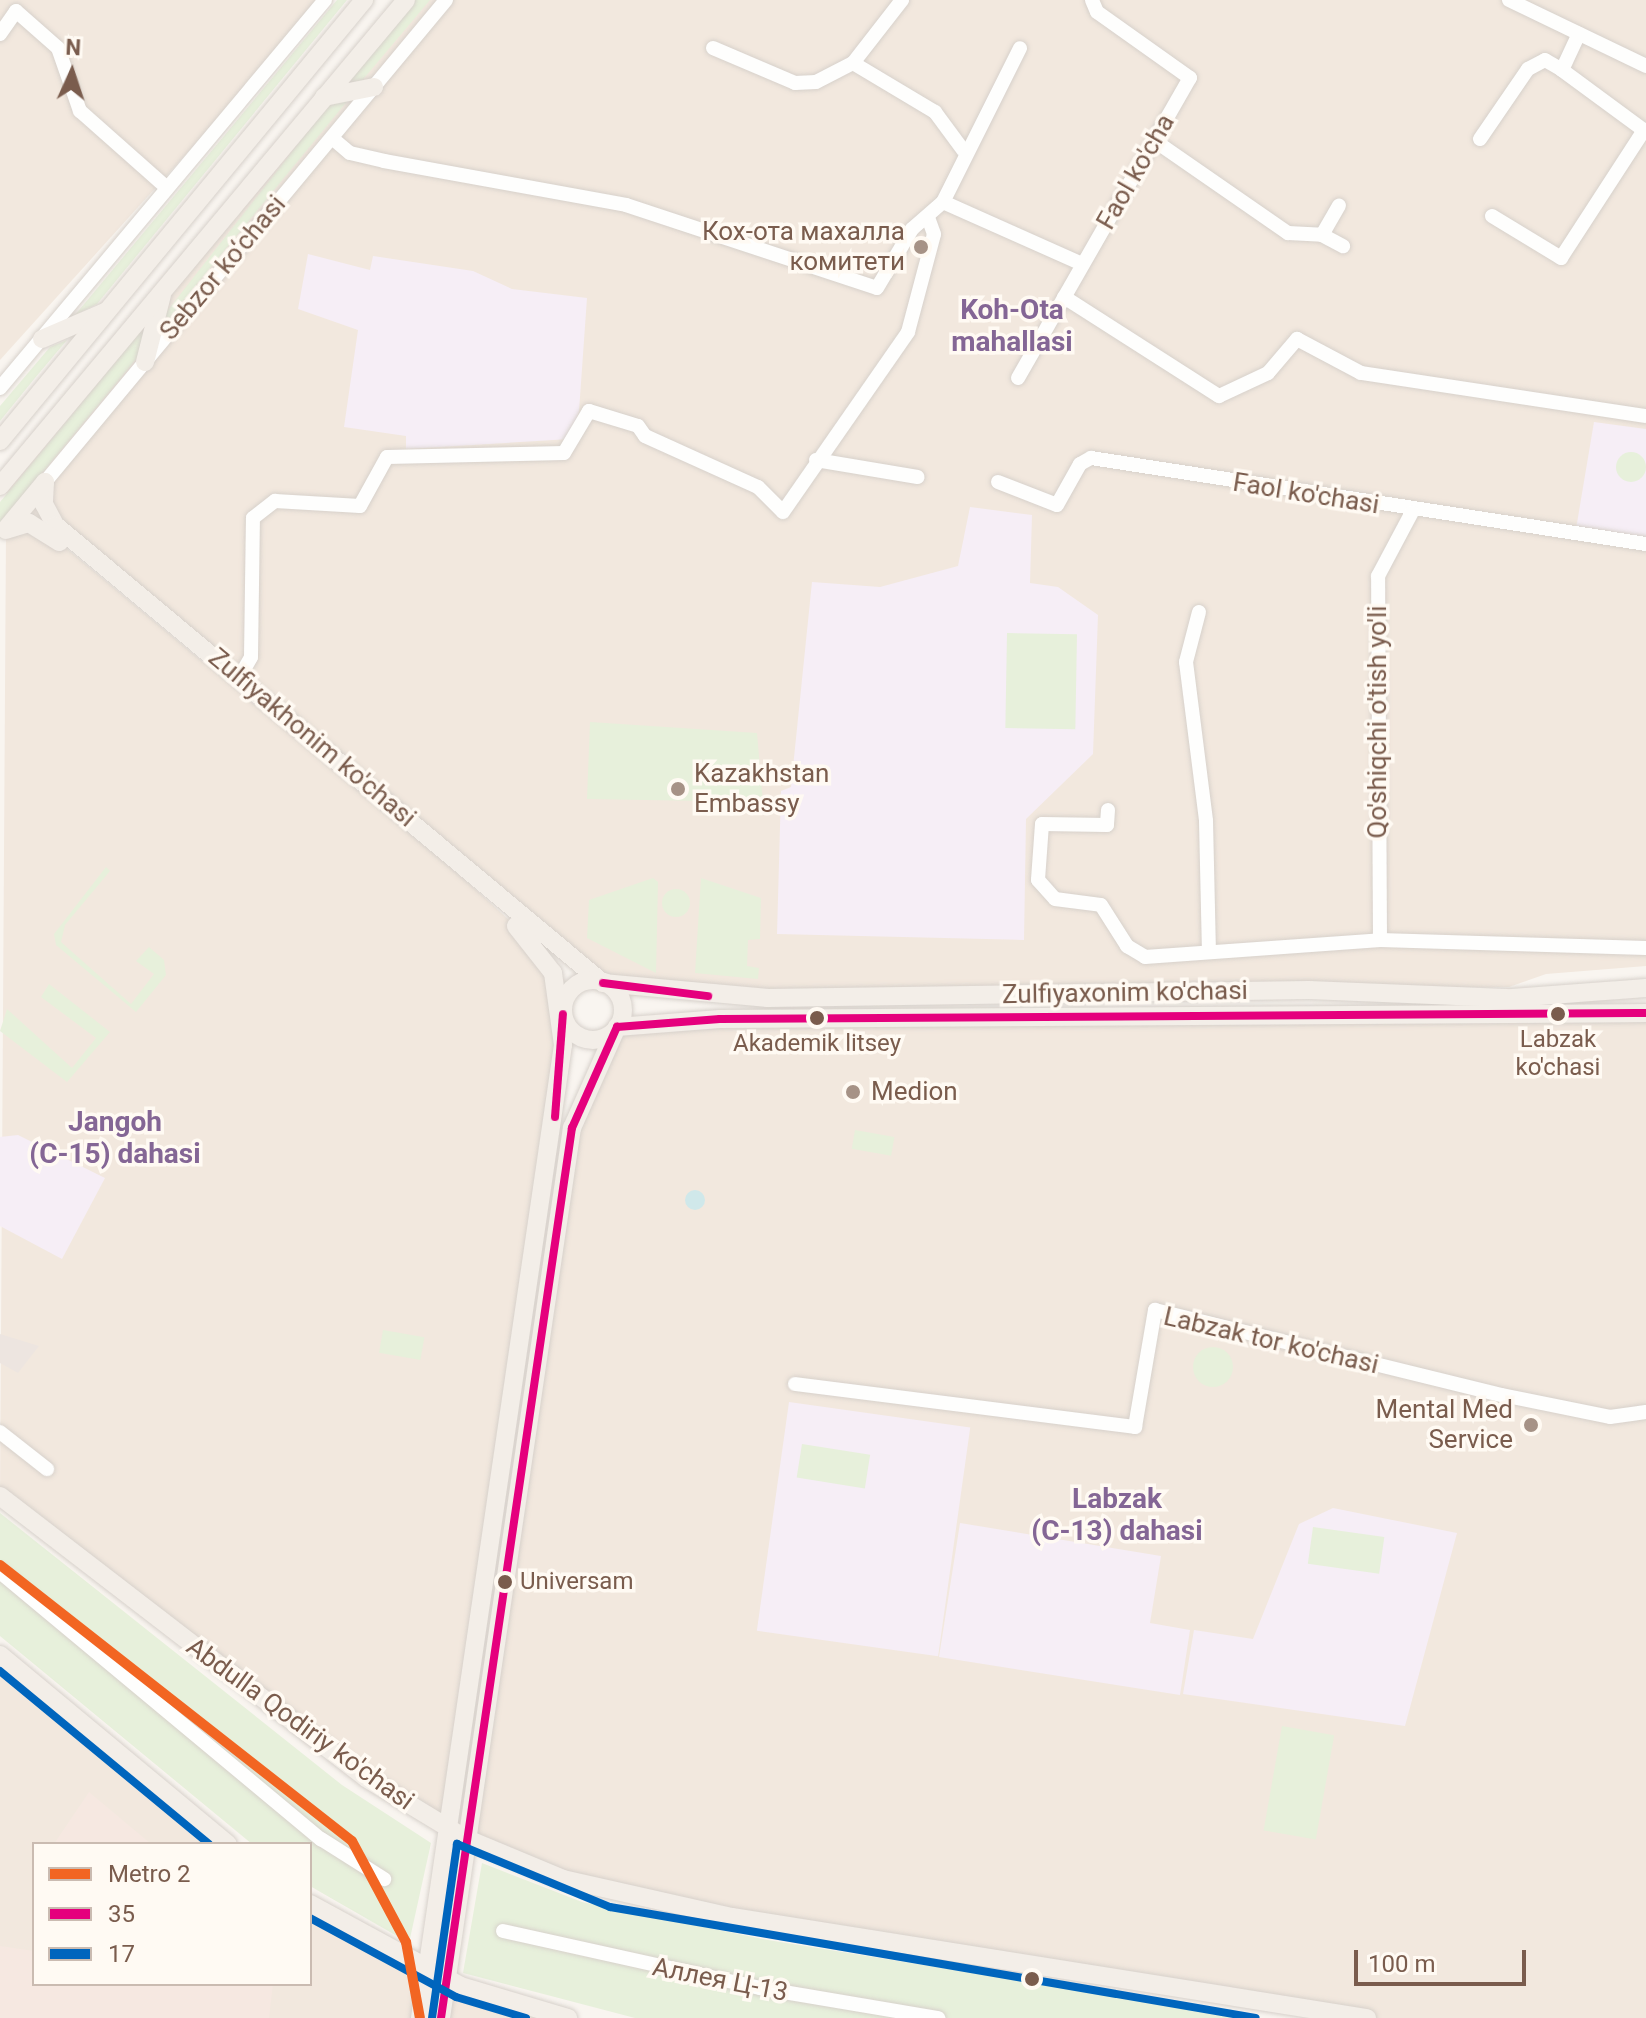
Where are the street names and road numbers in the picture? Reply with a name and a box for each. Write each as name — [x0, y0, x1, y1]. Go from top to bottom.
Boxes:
street label: Faol ko'cha — [1091, 109, 1181, 235]
street label: Sebzor ko‘chasi — [154, 189, 292, 347]
street label: Faol ko'chasi — [1231, 467, 1381, 521]
street label: Qo'shiqchi o'tish yo'li — [1362, 605, 1394, 839]
street label: Zulfiyakhonim ko'chasi — [202, 642, 422, 834]
street label: Zulfiyaxonim ko'chasi — [1002, 975, 1248, 1011]
street label: Labzak tor ko'chasi — [1161, 1301, 1381, 1381]
street label: Abdulla Qodiriy ko'chasi — [180, 1631, 420, 1817]
street label: Аллея Ц-13 — [650, 1952, 790, 2008]

